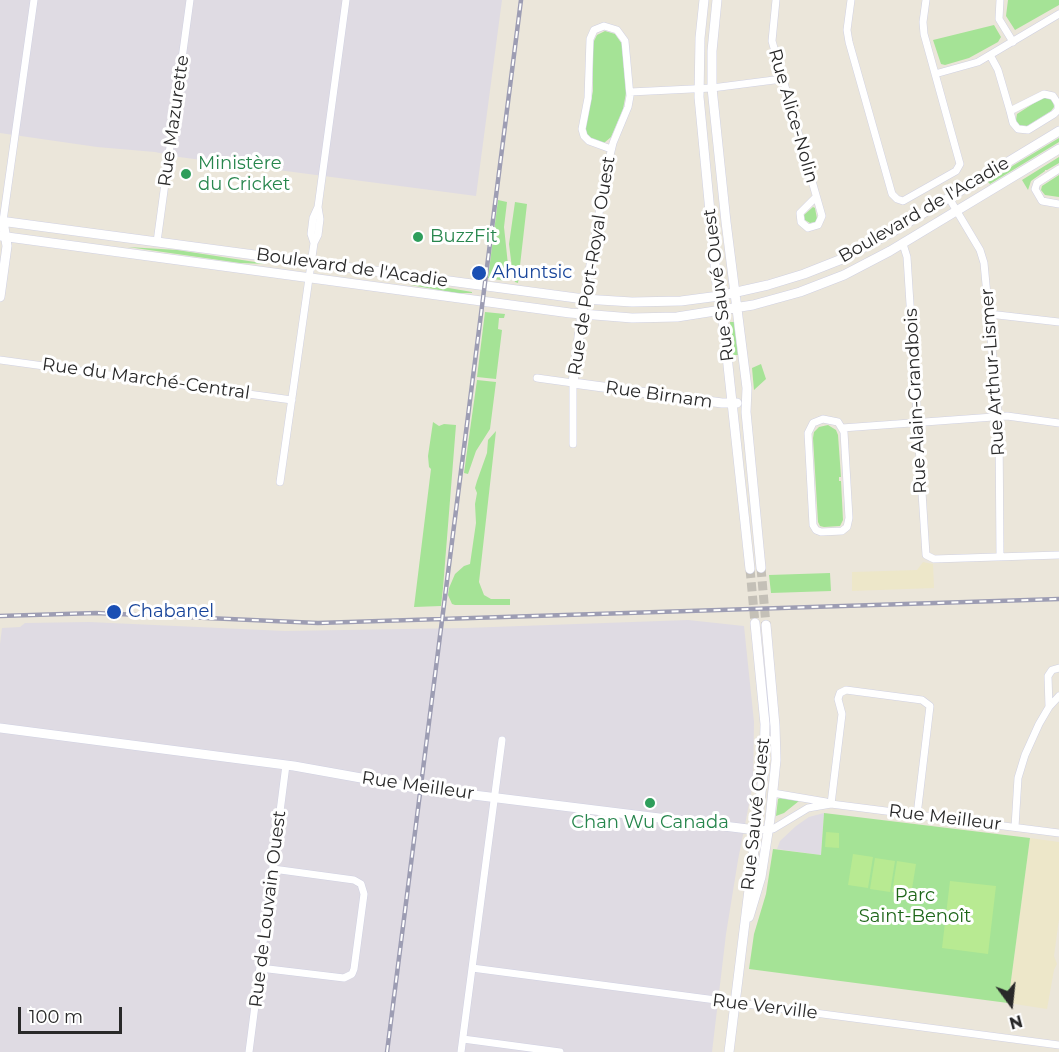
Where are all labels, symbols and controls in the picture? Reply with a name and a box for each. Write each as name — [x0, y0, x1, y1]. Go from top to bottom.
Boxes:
street label: Rue Alice-Nolin — [763, 46, 823, 186]
street label: Rue Mazurette — [154, 54, 194, 188]
street label: Boulevard de l'Acadie — [835, 152, 1013, 268]
place label: Ministère du Cricket — [198, 153, 290, 195]
street label: Rue de Port-Royal Ouest — [564, 155, 620, 377]
marker: Ministère du Cricket — [179, 167, 193, 181]
street label: Rue Sauvé Ouest — [699, 207, 739, 363]
place label: BuzzFit — [430, 226, 497, 248]
marker: BuzzFit — [411, 230, 425, 244]
street label: Boulevard de l'Acadie — [255, 244, 449, 292]
place label: Ahuntsic — [492, 262, 572, 284]
marker: Ahuntsic — [470, 264, 488, 282]
street label: Rue Arthur-Lismer — [976, 287, 1010, 457]
street label: Rue Alain-Grandbois — [900, 308, 932, 494]
street label: Rue du Marché-Central — [41, 354, 251, 404]
street label: Rue Birnam — [604, 377, 714, 413]
place label: Chabanel — [128, 601, 214, 623]
marker: Chabanel — [105, 603, 123, 621]
street label: Rue Sauvé Ouest — [737, 736, 775, 892]
street label: Rue Meilleur — [360, 767, 476, 805]
marker: Chan Wu Canada — [643, 796, 657, 810]
street label: Rue Meilleur — [887, 800, 1003, 836]
street label: Rue de Louvain Ouest — [245, 809, 291, 1009]
place label: Chan Wu Canada — [571, 812, 729, 834]
park label: Parc Saint-Benoît — [859, 885, 971, 928]
north arrow — [981, 974, 1041, 1034]
street label: Rue Verville — [711, 990, 819, 1024]
scale bar — [21, 995, 124, 1033]
text: 100 m — [29, 1006, 83, 1028]
text: N — [1007, 1011, 1024, 1033]

